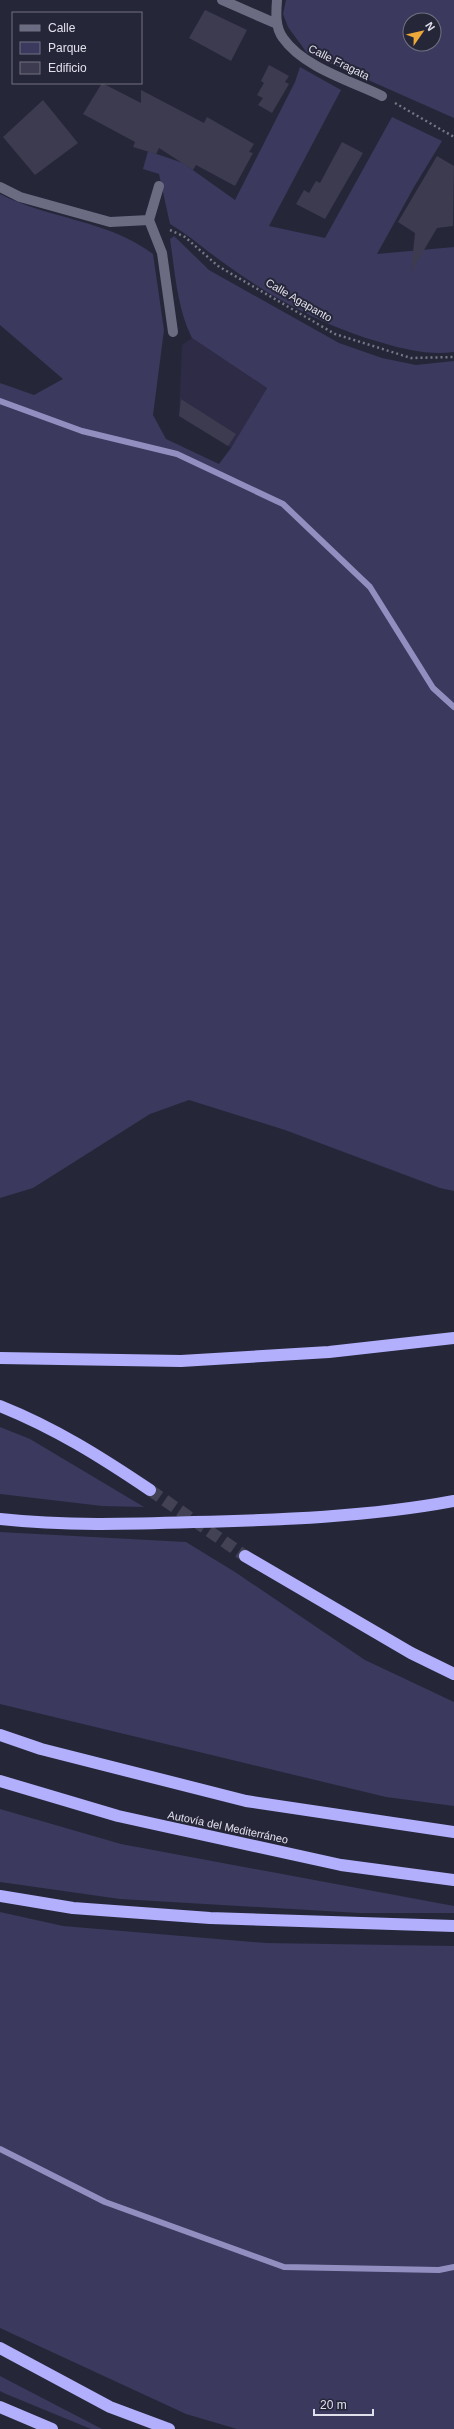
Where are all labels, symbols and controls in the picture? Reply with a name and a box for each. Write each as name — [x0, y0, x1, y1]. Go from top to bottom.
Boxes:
legend — [12, 12, 142, 84]
north arrow — [402, 12, 442, 52]
text: N — [423, 20, 438, 33]
text: Calle — [48, 21, 76, 35]
text: Parque — [48, 41, 87, 55]
street label: Calle Fragata — [307, 42, 372, 82]
text: Edificio — [48, 61, 87, 75]
street label: Calle Agapanto — [264, 276, 334, 324]
street label: Autovía del Mediterráneo — [167, 1808, 289, 1846]
scale bar — [314, 2391, 373, 2417]
text: 20 m — [320, 2398, 347, 2412]

